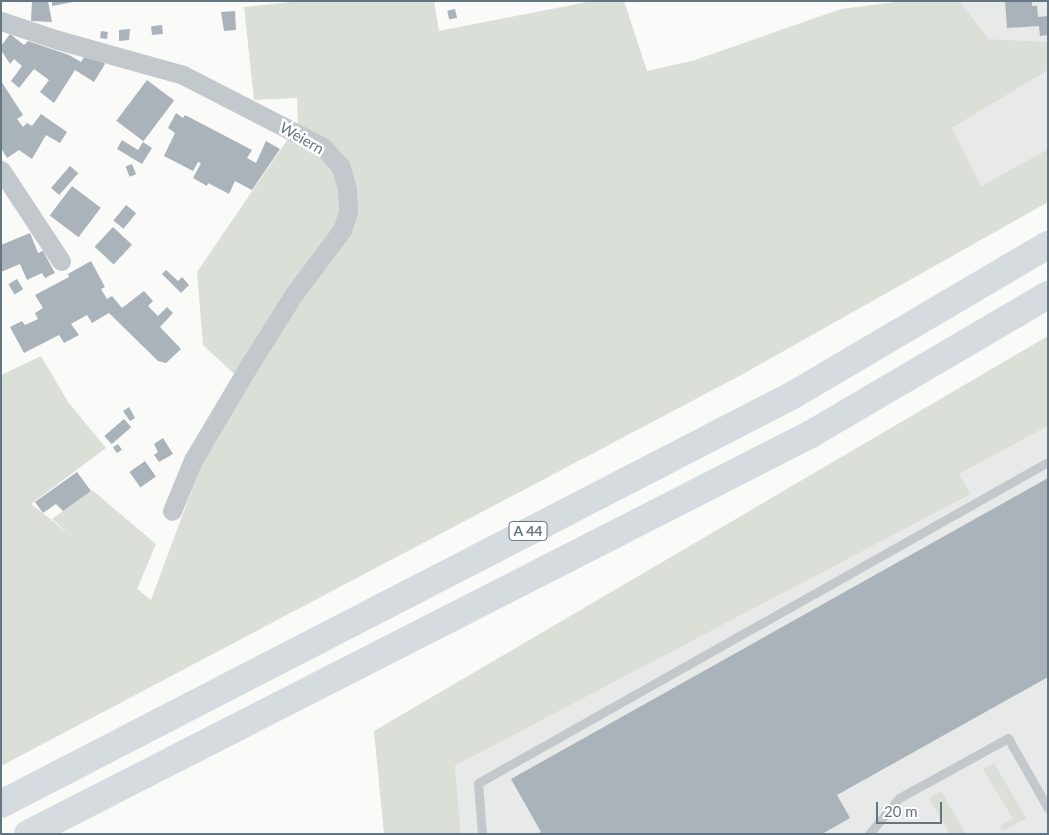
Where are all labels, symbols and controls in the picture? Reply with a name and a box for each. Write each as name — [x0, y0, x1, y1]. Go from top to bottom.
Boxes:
street label: Weiern — [277, 118, 327, 158]
road number: A 44 — [508, 520, 548, 542]
scale bar — [879, 792, 945, 824]
text: 20 m — [884, 802, 918, 820]

